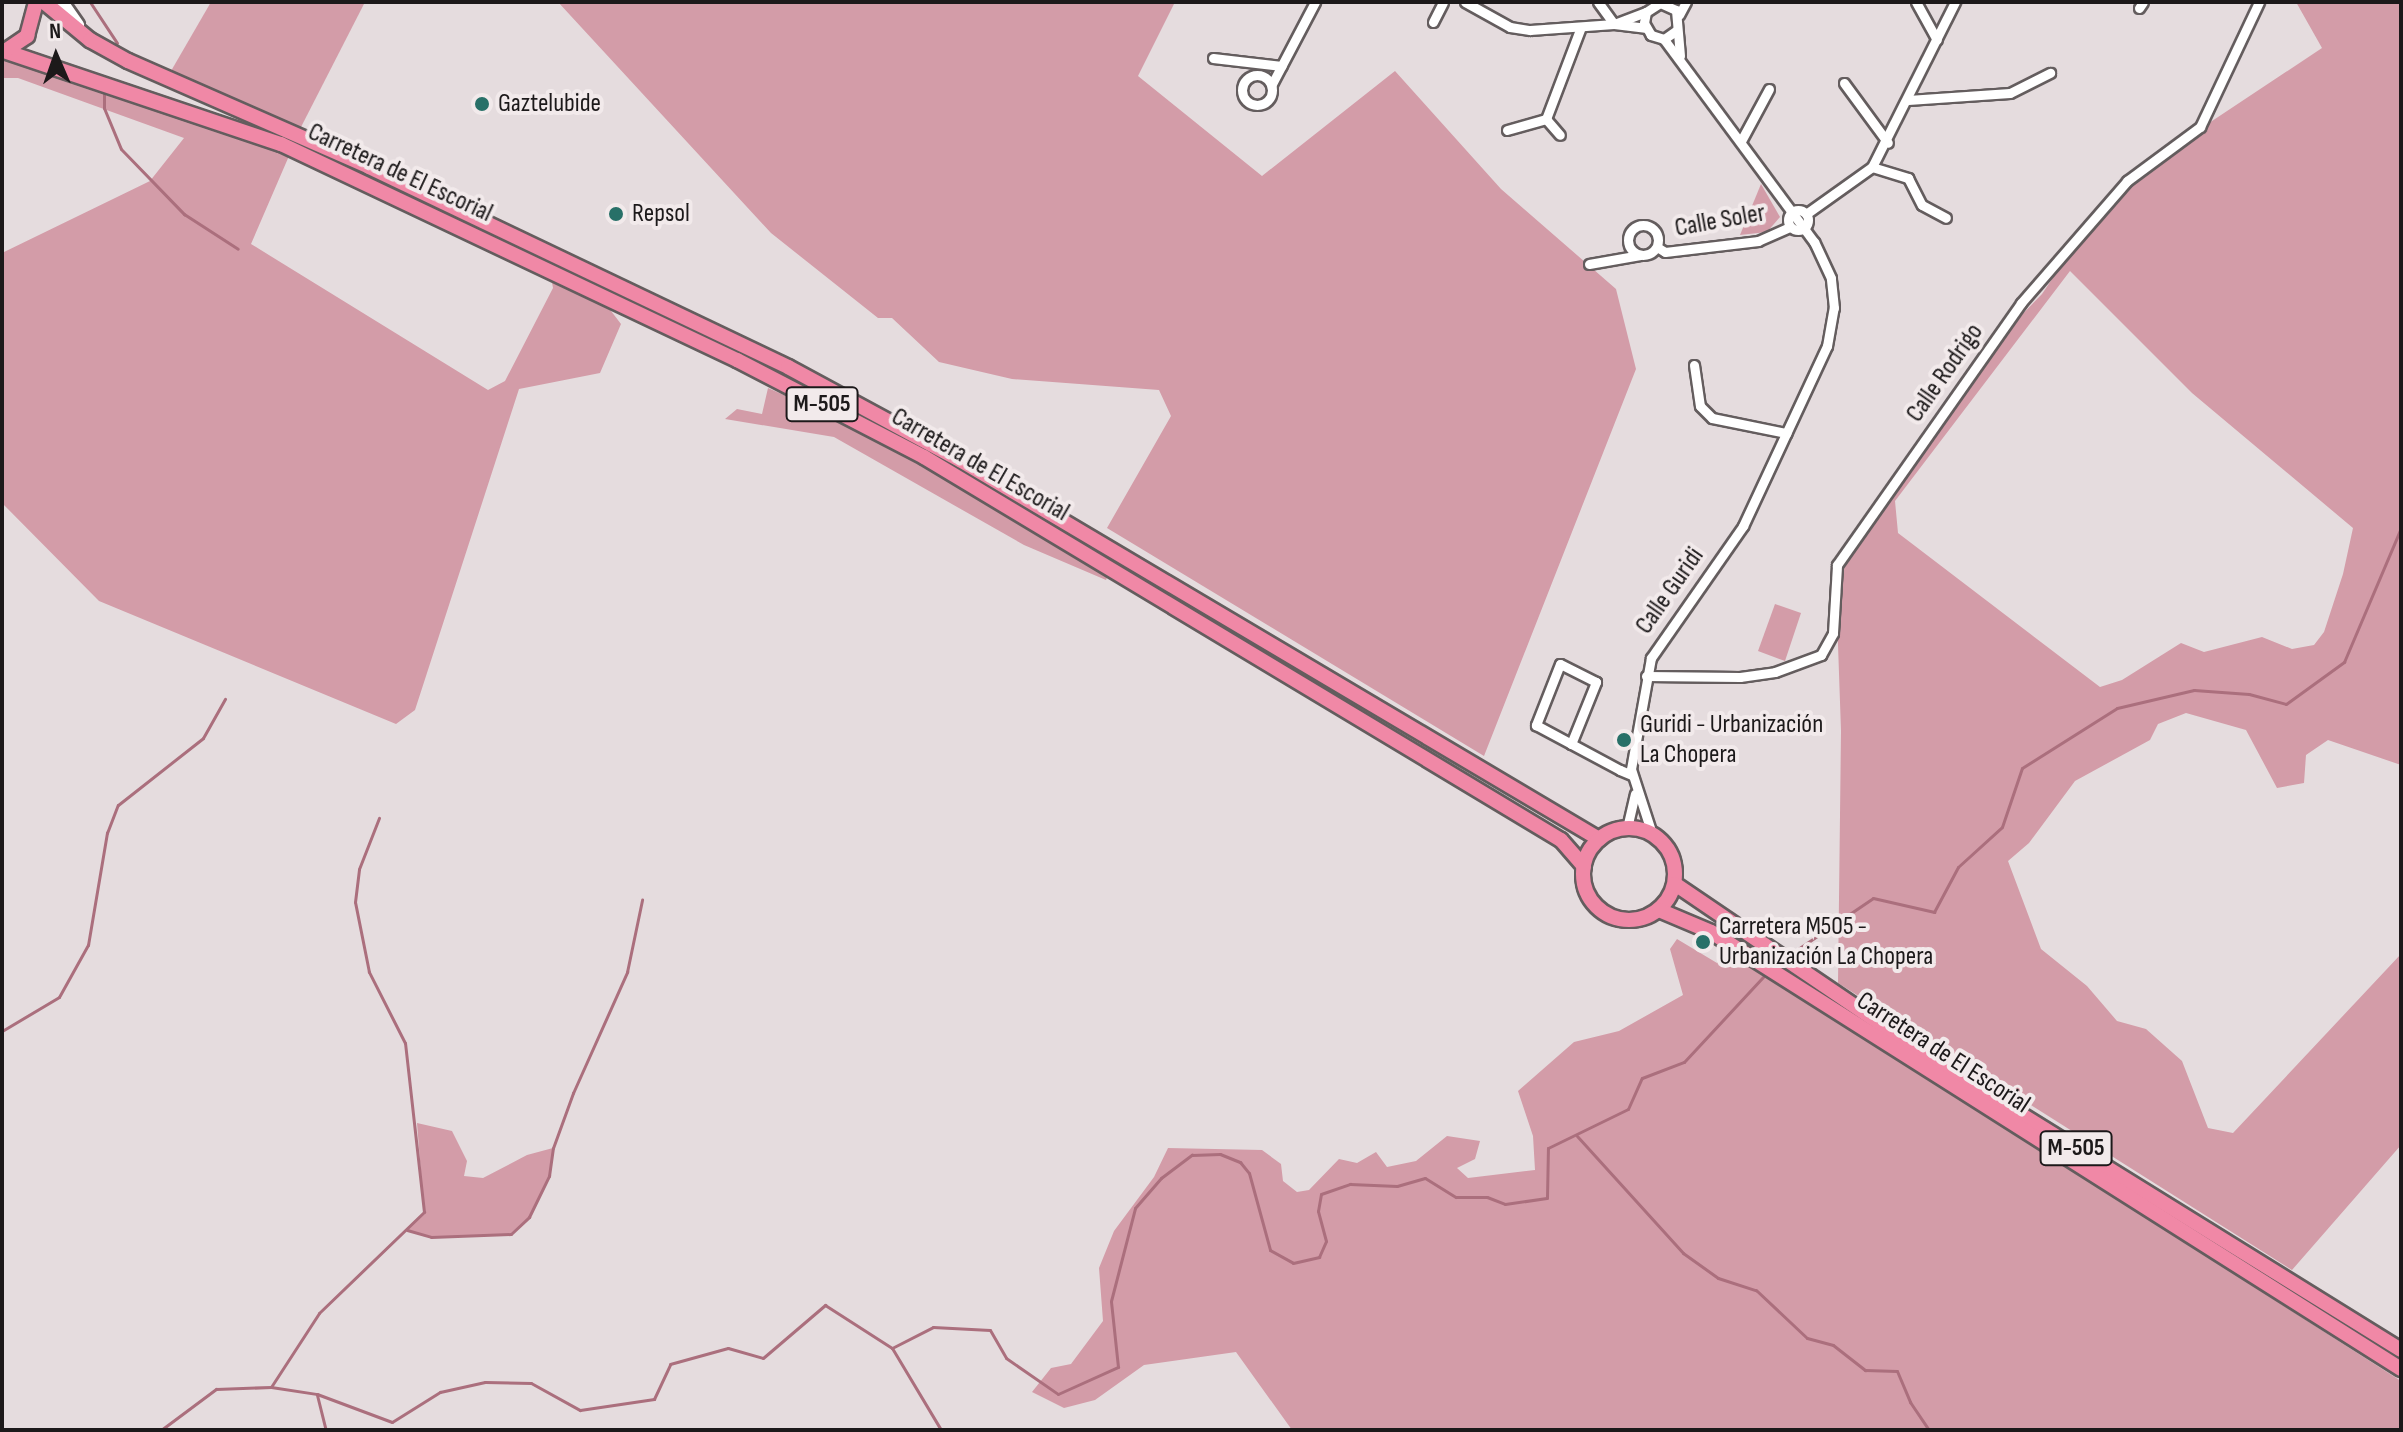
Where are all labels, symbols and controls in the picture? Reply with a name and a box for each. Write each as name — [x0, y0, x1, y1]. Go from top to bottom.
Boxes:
north arrow — [16, 16, 96, 96]
text: N — [49, 18, 61, 45]
place label: Gaztelubide — [498, 88, 601, 120]
marker: Gaztelubide — [473, 95, 491, 113]
street label: Carretera de El Escorial — [303, 117, 497, 229]
place label: Repsol — [632, 198, 690, 230]
street label: Calle Soler — [1672, 198, 1768, 244]
marker: Repsol — [607, 205, 625, 223]
street label: Calle Rodrigo — [1900, 318, 1990, 428]
road number: M-505 — [784, 384, 860, 424]
street label: Carretera de El Escorial — [886, 402, 1074, 528]
street label: Calle Guridi — [1629, 542, 1711, 640]
place label: Guridi - Urbanización La Chopera — [1640, 709, 1823, 770]
marker: Guridi - Urbanización La Chopera — [1615, 731, 1633, 749]
place label: Carretera M505 - Urbanización La Chopera — [1719, 911, 1933, 972]
marker: Carretera M505 - Urbanización La Chopera — [1694, 933, 1712, 951]
street label: Carretera de El Escorial — [1851, 986, 2035, 1120]
road number: M-505 — [2038, 1128, 2114, 1168]

